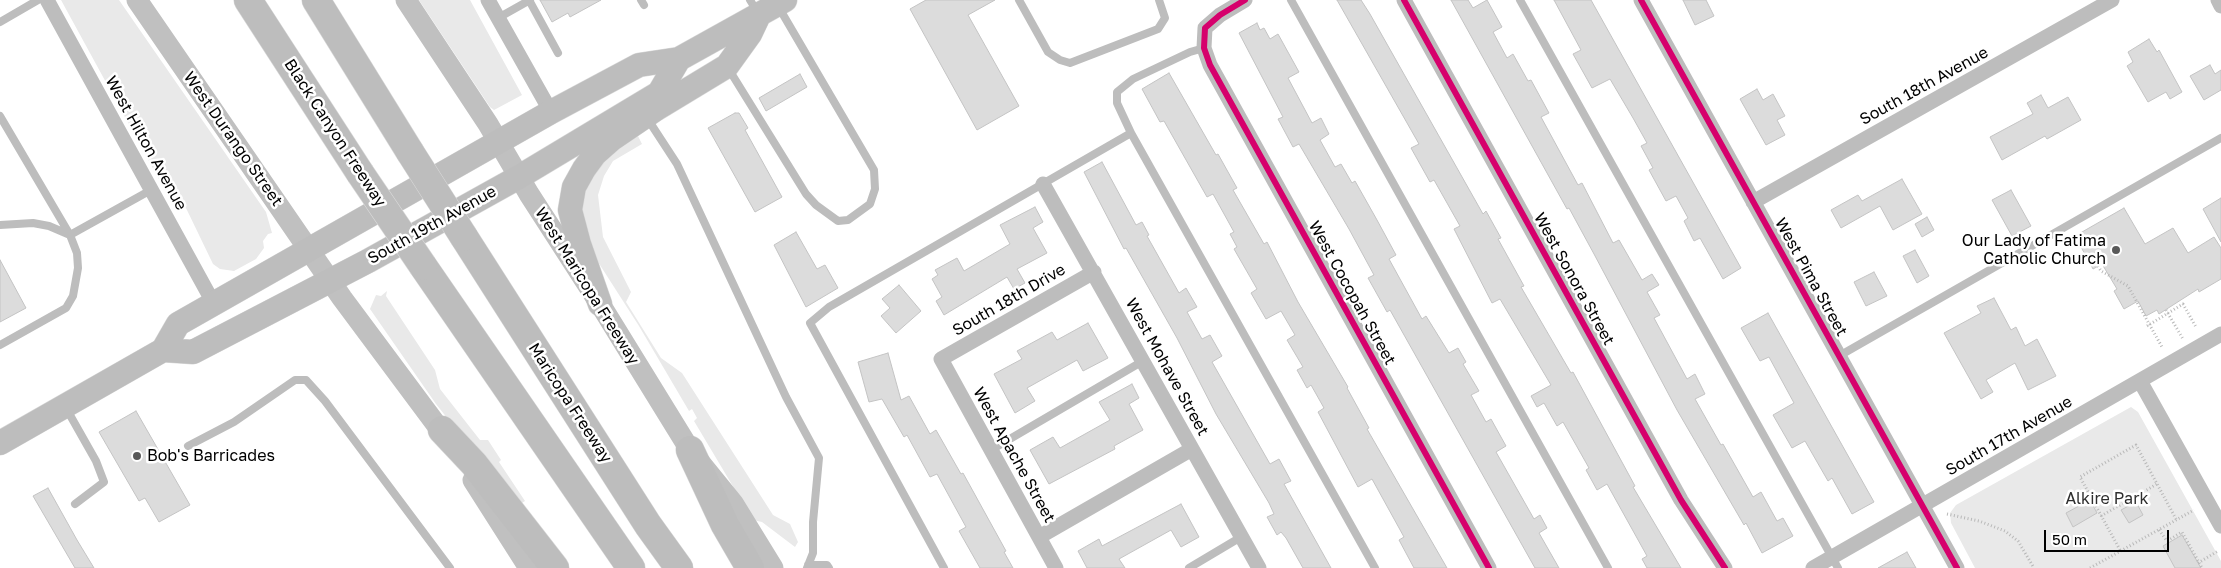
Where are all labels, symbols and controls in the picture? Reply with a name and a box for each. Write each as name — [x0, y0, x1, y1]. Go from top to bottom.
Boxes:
street label: South 18th Avenue — [1856, 43, 1992, 129]
street label: Black Canyon Freeway — [280, 55, 390, 211]
street label: West Durango Street — [179, 68, 287, 210]
street label: West Hilton Avenue — [101, 73, 191, 213]
street label: South 19th Avenue — [364, 182, 500, 268]
street label: West Maricopa Freeway — [531, 204, 643, 368]
street label: West Sonora Street — [1530, 209, 1618, 349]
street label: West Pima Street — [1771, 215, 1851, 339]
street label: West Cocopah Street — [1304, 218, 1400, 368]
place label: Our Lady of Fatima Catholic Church — [1962, 231, 2106, 269]
marker: Our Lady of Fatima Catholic Church — [2110, 244, 2122, 256]
street label: South 18th Drive — [949, 260, 1069, 340]
street label: West Mohave Street — [1121, 295, 1213, 439]
street label: Maricopa Freeway — [524, 340, 616, 466]
street label: West Apache Street — [969, 384, 1059, 526]
street label: South 17th Avenue — [1942, 392, 2076, 480]
place label: Bob's Barricades — [147, 446, 275, 466]
marker: Bob's Barricades — [131, 450, 143, 462]
park label: Alkire Park — [2066, 489, 2148, 509]
scale bar — [2046, 520, 2171, 552]
text: 50 m — [2052, 530, 2087, 548]

